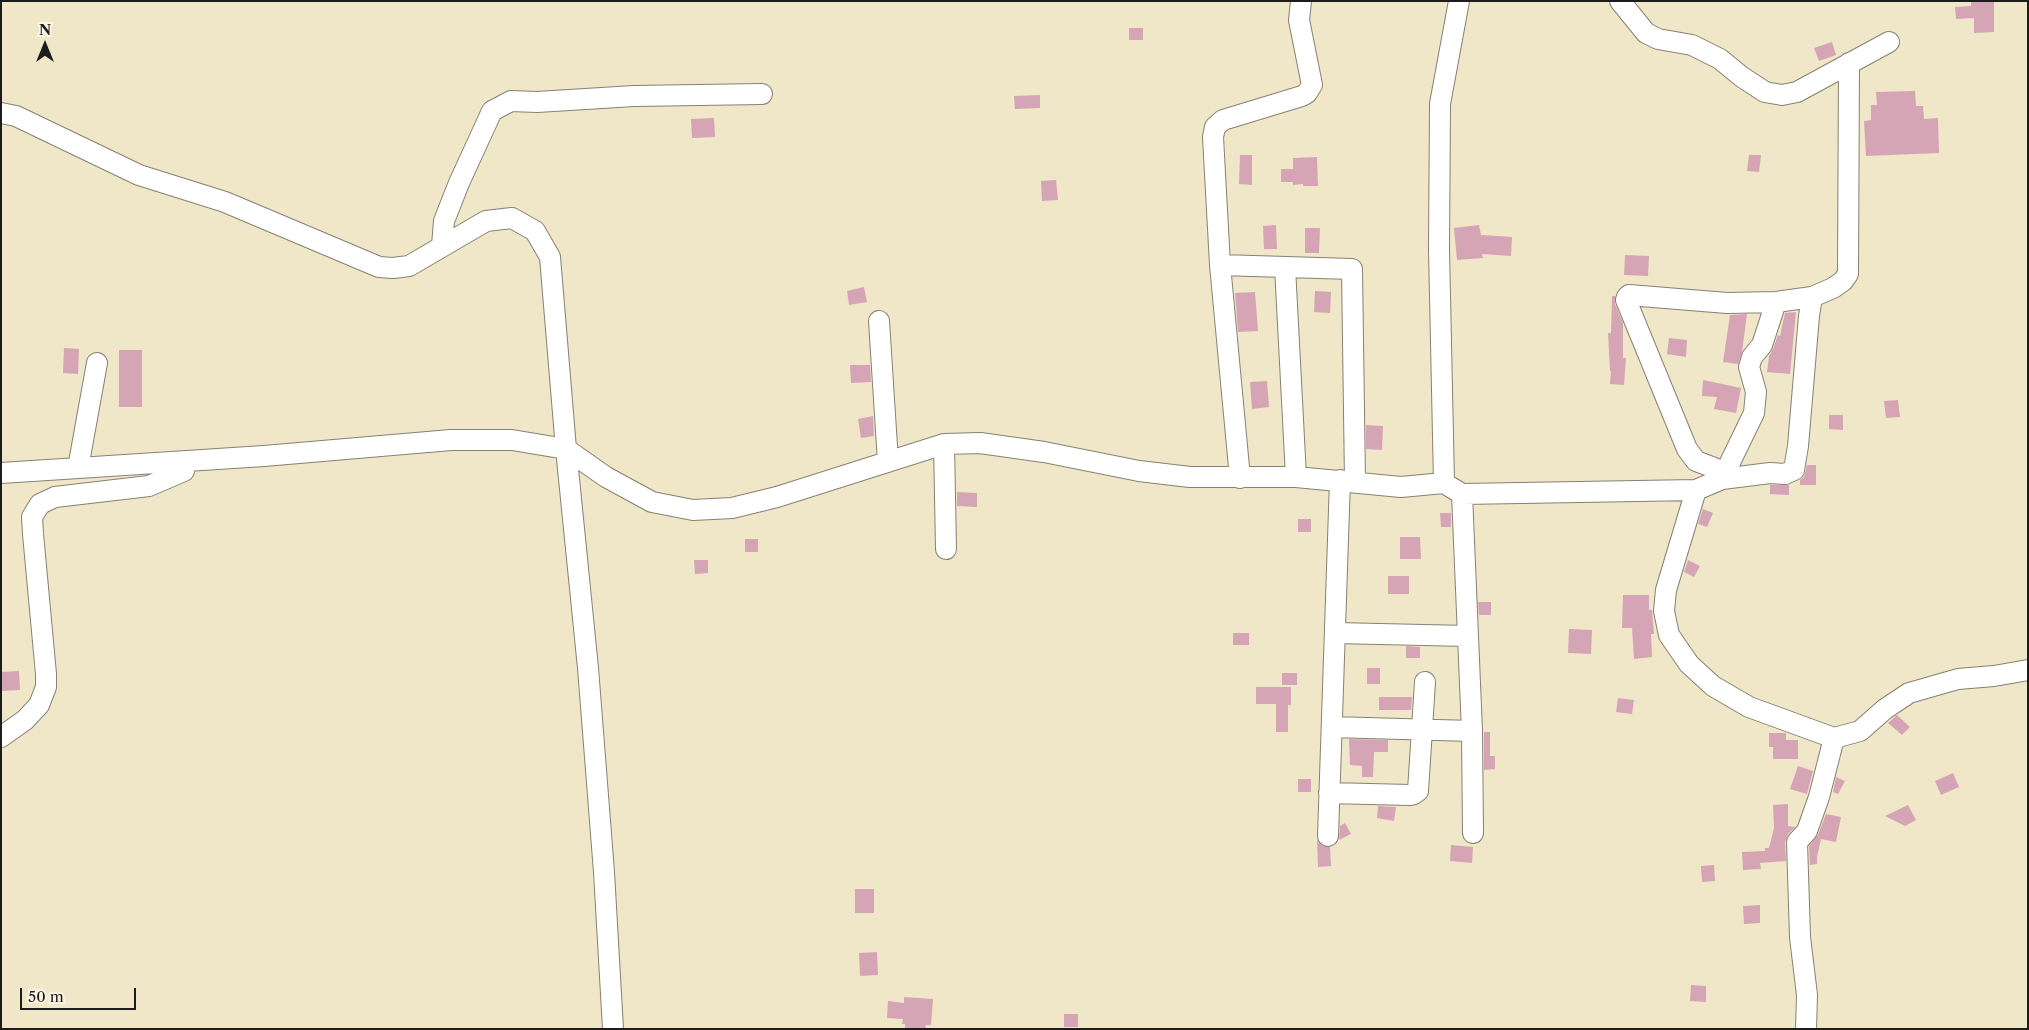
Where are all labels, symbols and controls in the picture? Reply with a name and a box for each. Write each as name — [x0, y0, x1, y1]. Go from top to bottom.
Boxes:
north arrow — [20, 20, 70, 70]
text: N — [39, 21, 51, 39]
scale bar — [22, 978, 139, 1010]
text: 50 m — [28, 987, 64, 1006]

